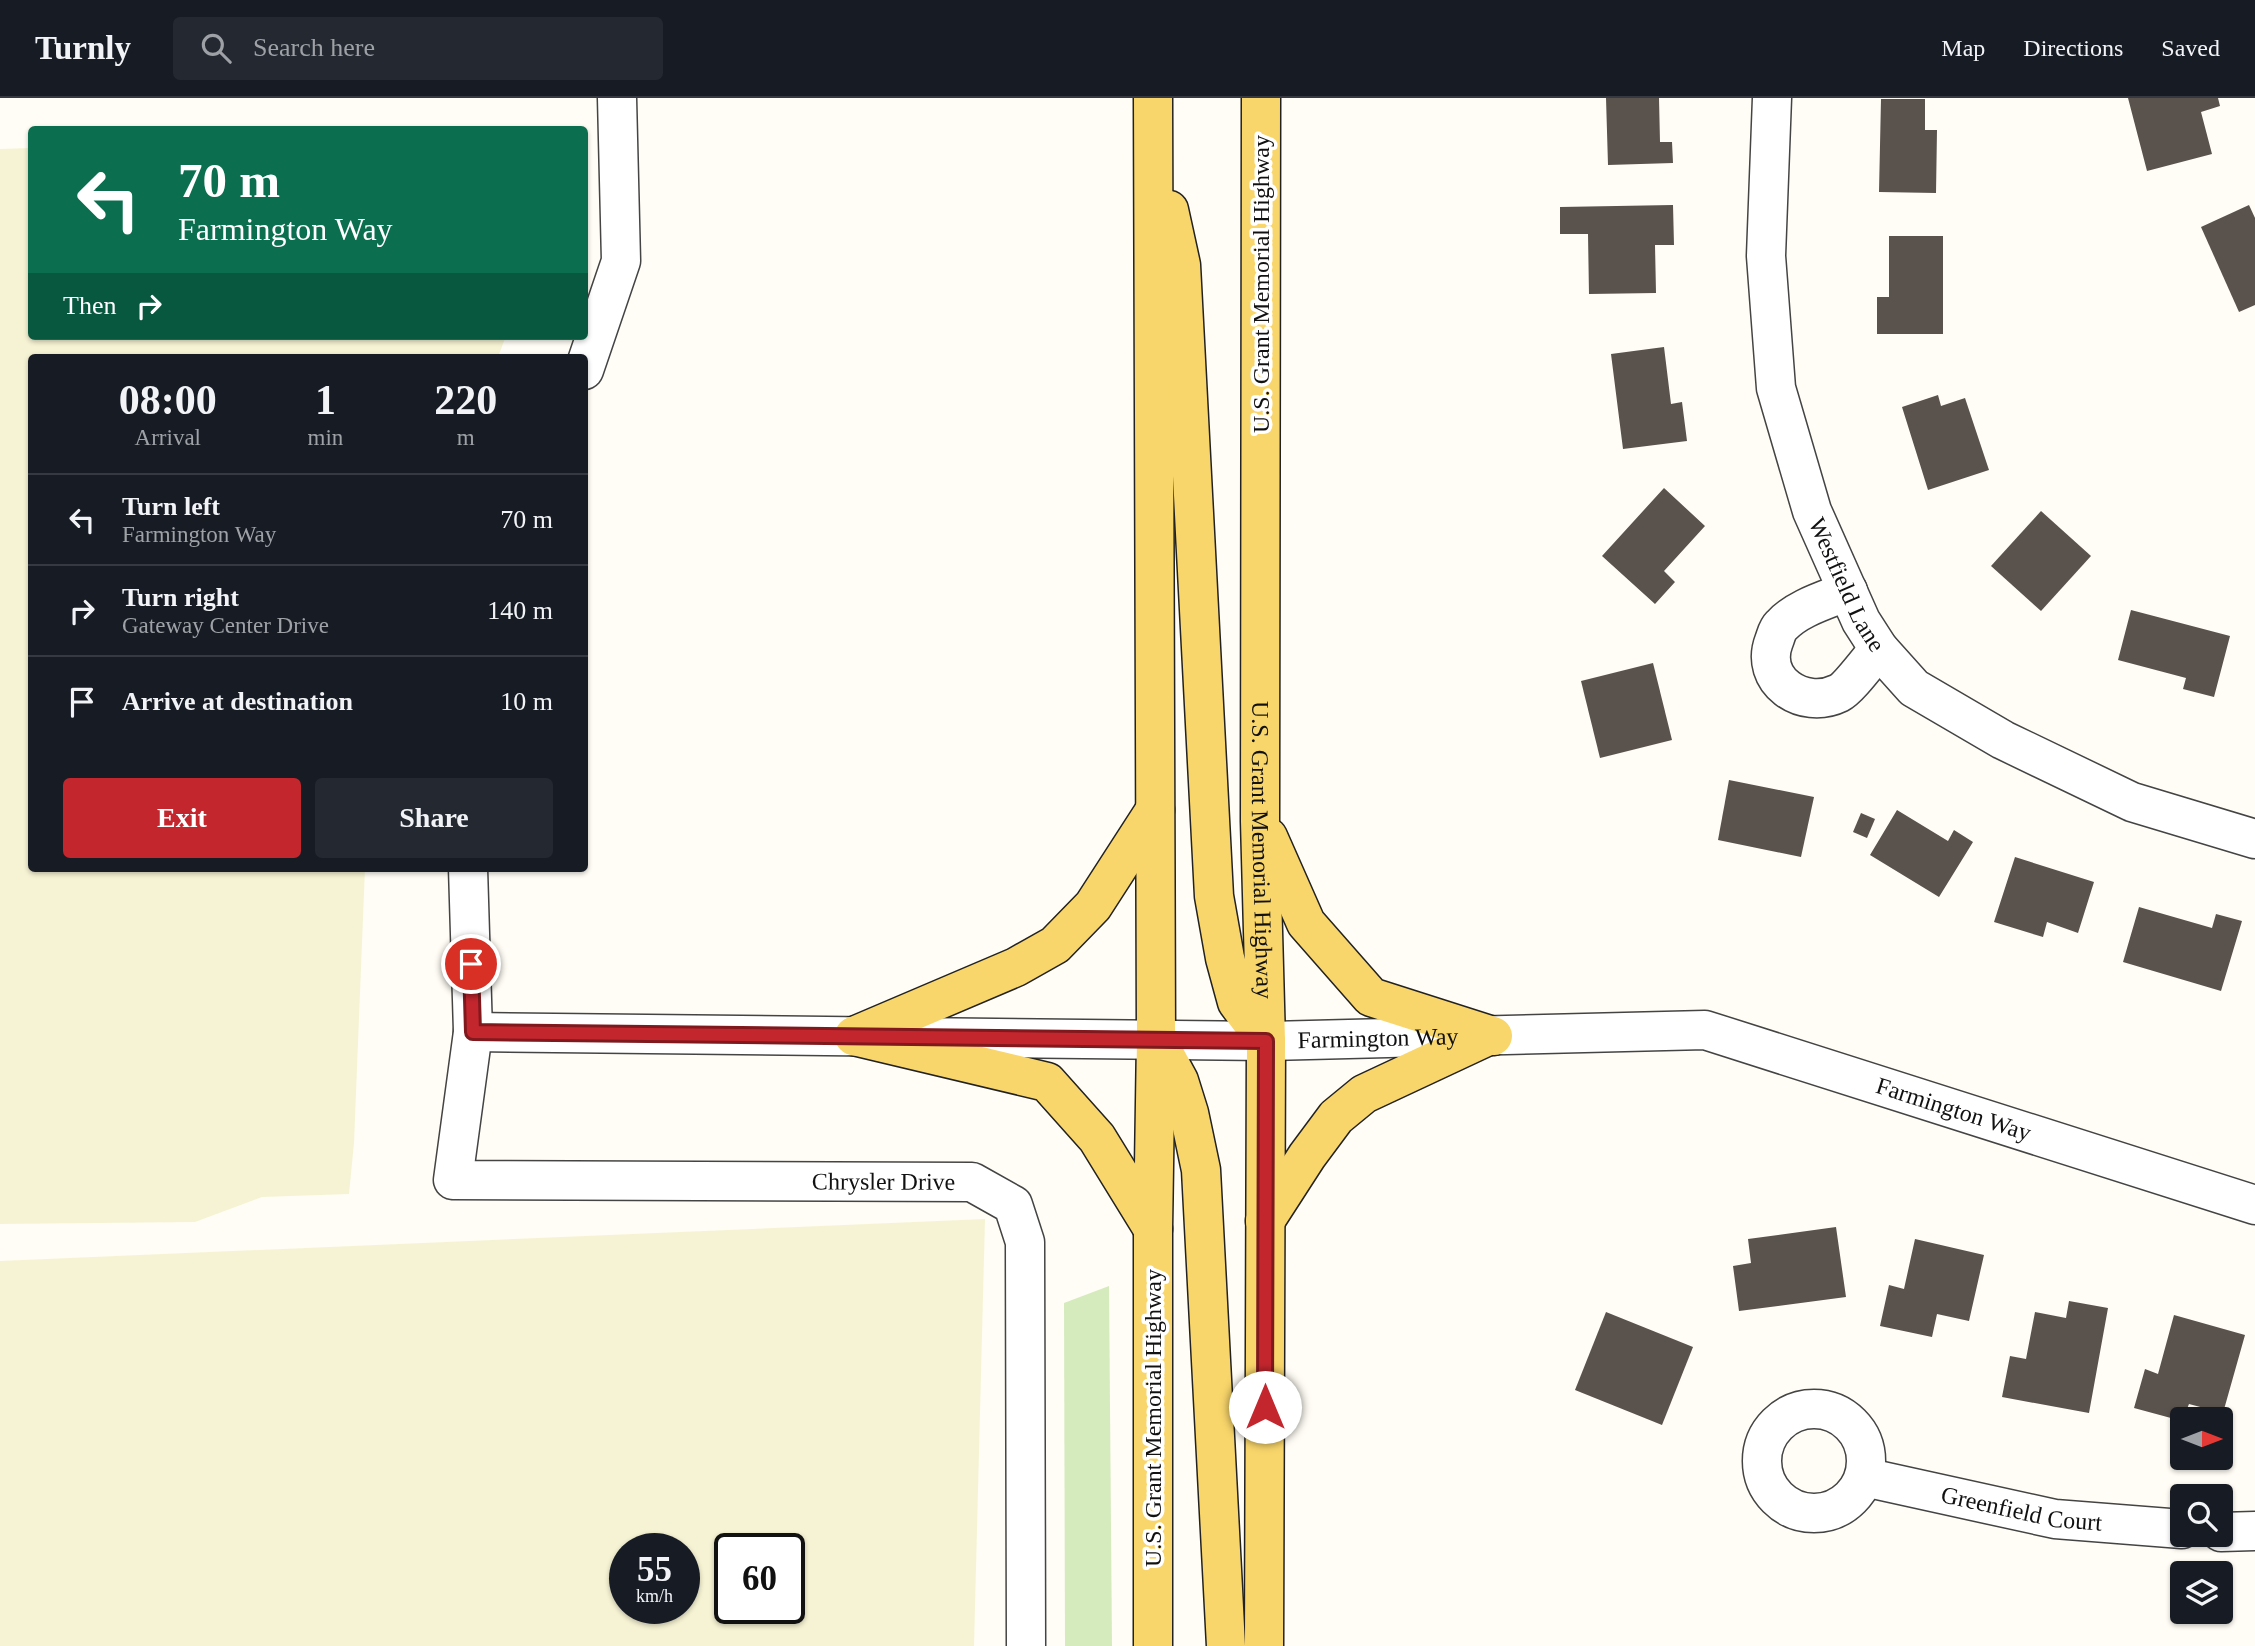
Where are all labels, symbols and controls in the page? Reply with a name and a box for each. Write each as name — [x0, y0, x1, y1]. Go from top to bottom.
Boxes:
search box — [173, 17, 663, 80]
icon: search — [197, 29, 235, 67]
text: Turnly — [35, 30, 131, 66]
text: Search here — [253, 33, 375, 62]
text: Map — [1941, 35, 1985, 61]
text: Directions — [2023, 35, 2123, 61]
text: Saved — [2161, 35, 2220, 61]
street label: U.S. Grant Memorial Highway — [1248, 135, 1274, 433]
text: 70 m — [178, 153, 280, 208]
icon: left — [63, 154, 154, 245]
text: Farmington Way — [178, 211, 393, 247]
icon: right — [130, 287, 168, 325]
text: Then — [63, 291, 116, 320]
text: 08:00 — [119, 377, 217, 423]
text: 1 — [315, 377, 336, 423]
text: 220 — [434, 377, 497, 423]
text: Arrival — [135, 425, 201, 450]
text: min — [308, 425, 343, 450]
text: m — [457, 425, 475, 450]
text: Turn left — [122, 492, 220, 521]
icon: left — [63, 501, 101, 539]
text: 70 m — [500, 505, 553, 534]
street label: Westfield Lane — [1804, 514, 1890, 656]
text: Farmington Way — [122, 522, 276, 547]
text: Turn right — [122, 583, 239, 612]
icon: right — [63, 592, 101, 630]
text: 140 m — [487, 596, 553, 625]
text: Gateway Center Drive — [122, 613, 329, 638]
icon: arrive — [63, 683, 101, 721]
text: Arrive at destination — [122, 687, 353, 716]
text: 10 m — [500, 687, 553, 716]
street label: U.S. Grant Memorial Highway — [1247, 701, 1278, 999]
button: Exit — [63, 778, 301, 858]
button: Share — [315, 778, 553, 858]
pin — [441, 934, 501, 994]
icon: arrive — [452, 945, 490, 983]
street label: Farmington Way — [1297, 1023, 1459, 1053]
street label: Farmington Way — [1873, 1072, 2034, 1146]
street label: Chrysler Drive — [812, 1168, 955, 1195]
street label: U.S. Grant Memorial Highway — [1140, 1269, 1166, 1567]
position arrow — [1228, 1370, 1302, 1444]
north arrow — [2170, 1407, 2233, 1470]
map controls — [2170, 1407, 2233, 1624]
street label: Greenfield Court — [1939, 1481, 2103, 1536]
button: search — [2170, 1484, 2233, 1547]
speed limit sign: 60 — [714, 1533, 805, 1624]
text: 55 — [637, 1550, 672, 1589]
button: layers — [2170, 1561, 2233, 1624]
text: km/h — [636, 1586, 673, 1606]

